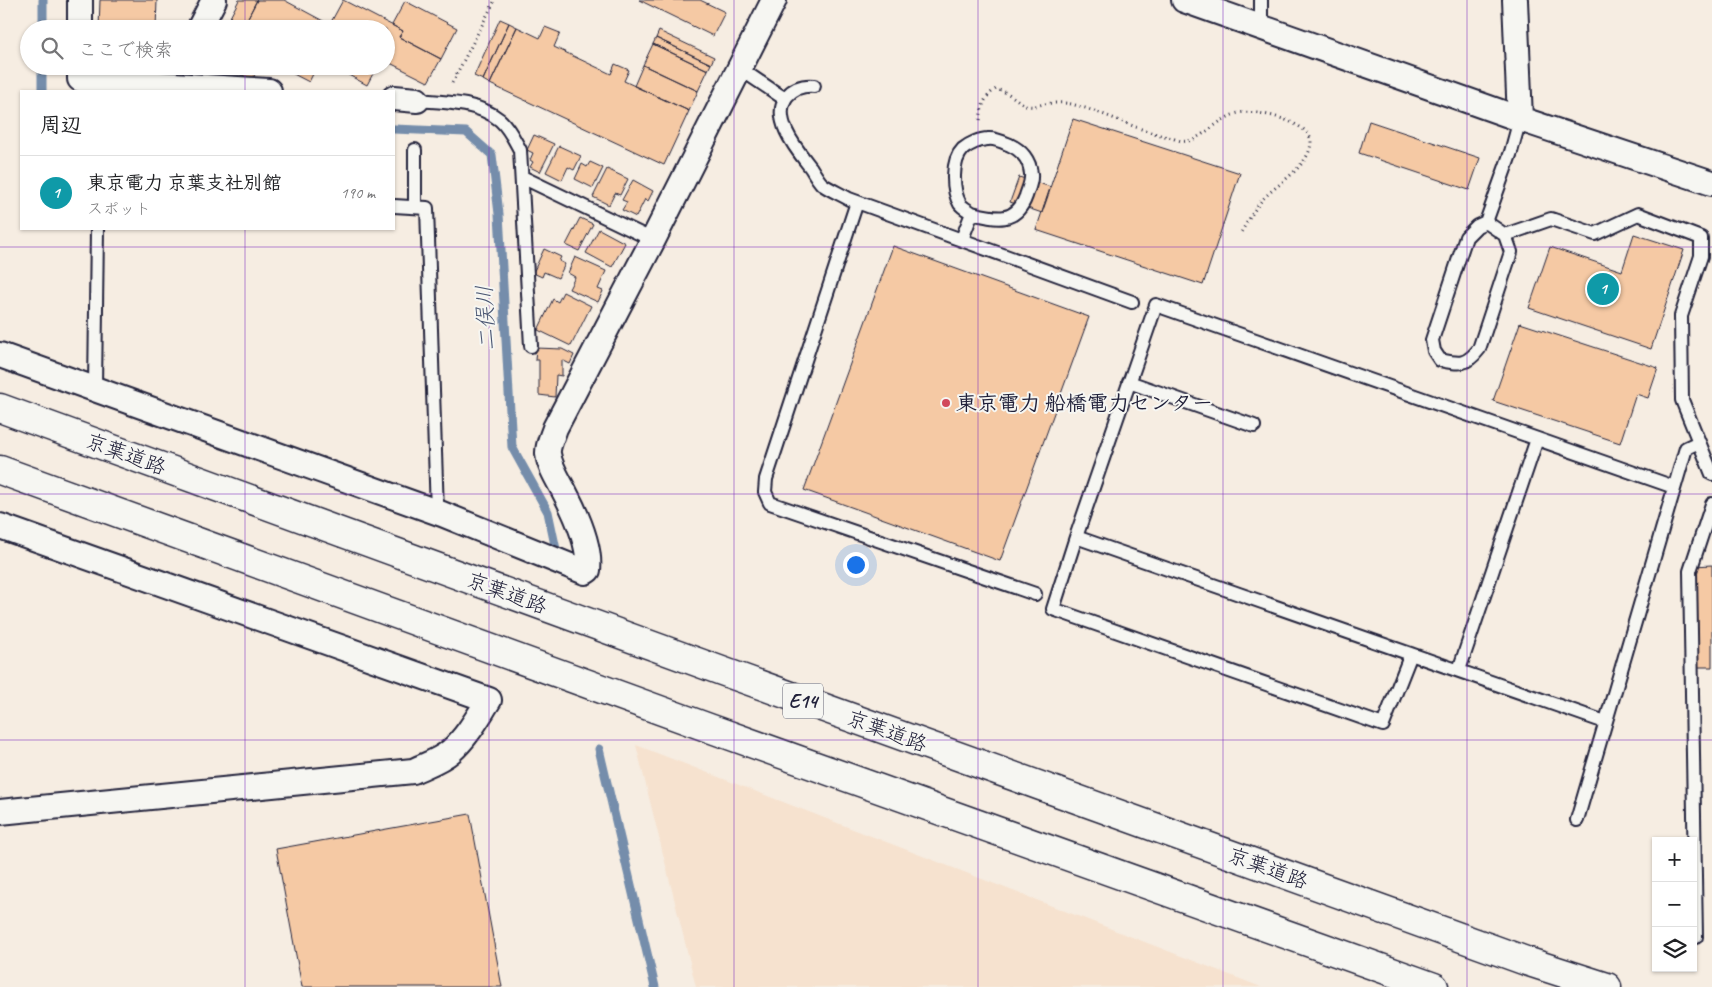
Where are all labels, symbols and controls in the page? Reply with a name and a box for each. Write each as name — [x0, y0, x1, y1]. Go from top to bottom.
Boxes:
search box — [20, 20, 395, 75]
icon: search — [38, 34, 66, 62]
text: ここで検索 — [78, 38, 173, 62]
text: 周辺 — [40, 112, 82, 138]
text: 東京電力 京葉支社別館 — [87, 171, 282, 195]
text: 1 — [52, 183, 60, 203]
text: 190 m — [341, 183, 375, 203]
text: スポット — [87, 199, 151, 219]
pin: 1 — [1587, 270, 1619, 308]
water label: 二俣川 — [470, 284, 502, 352]
place label: 東京電力 船橋電力センター — [956, 390, 1213, 416]
marker: 東京電力 船橋電力センター — [940, 397, 952, 409]
street label: 京葉道路 — [82, 427, 170, 481]
your location — [843, 552, 869, 578]
street label: 京葉道路 — [463, 566, 551, 620]
road number: E14 — [783, 684, 823, 718]
street label: 京葉道路 — [843, 704, 931, 758]
map controls — [1652, 837, 1697, 972]
button: + — [1652, 837, 1697, 882]
street label: 京葉道路 — [1224, 841, 1312, 895]
button: − — [1652, 882, 1697, 927]
button: layers — [1652, 927, 1697, 972]

